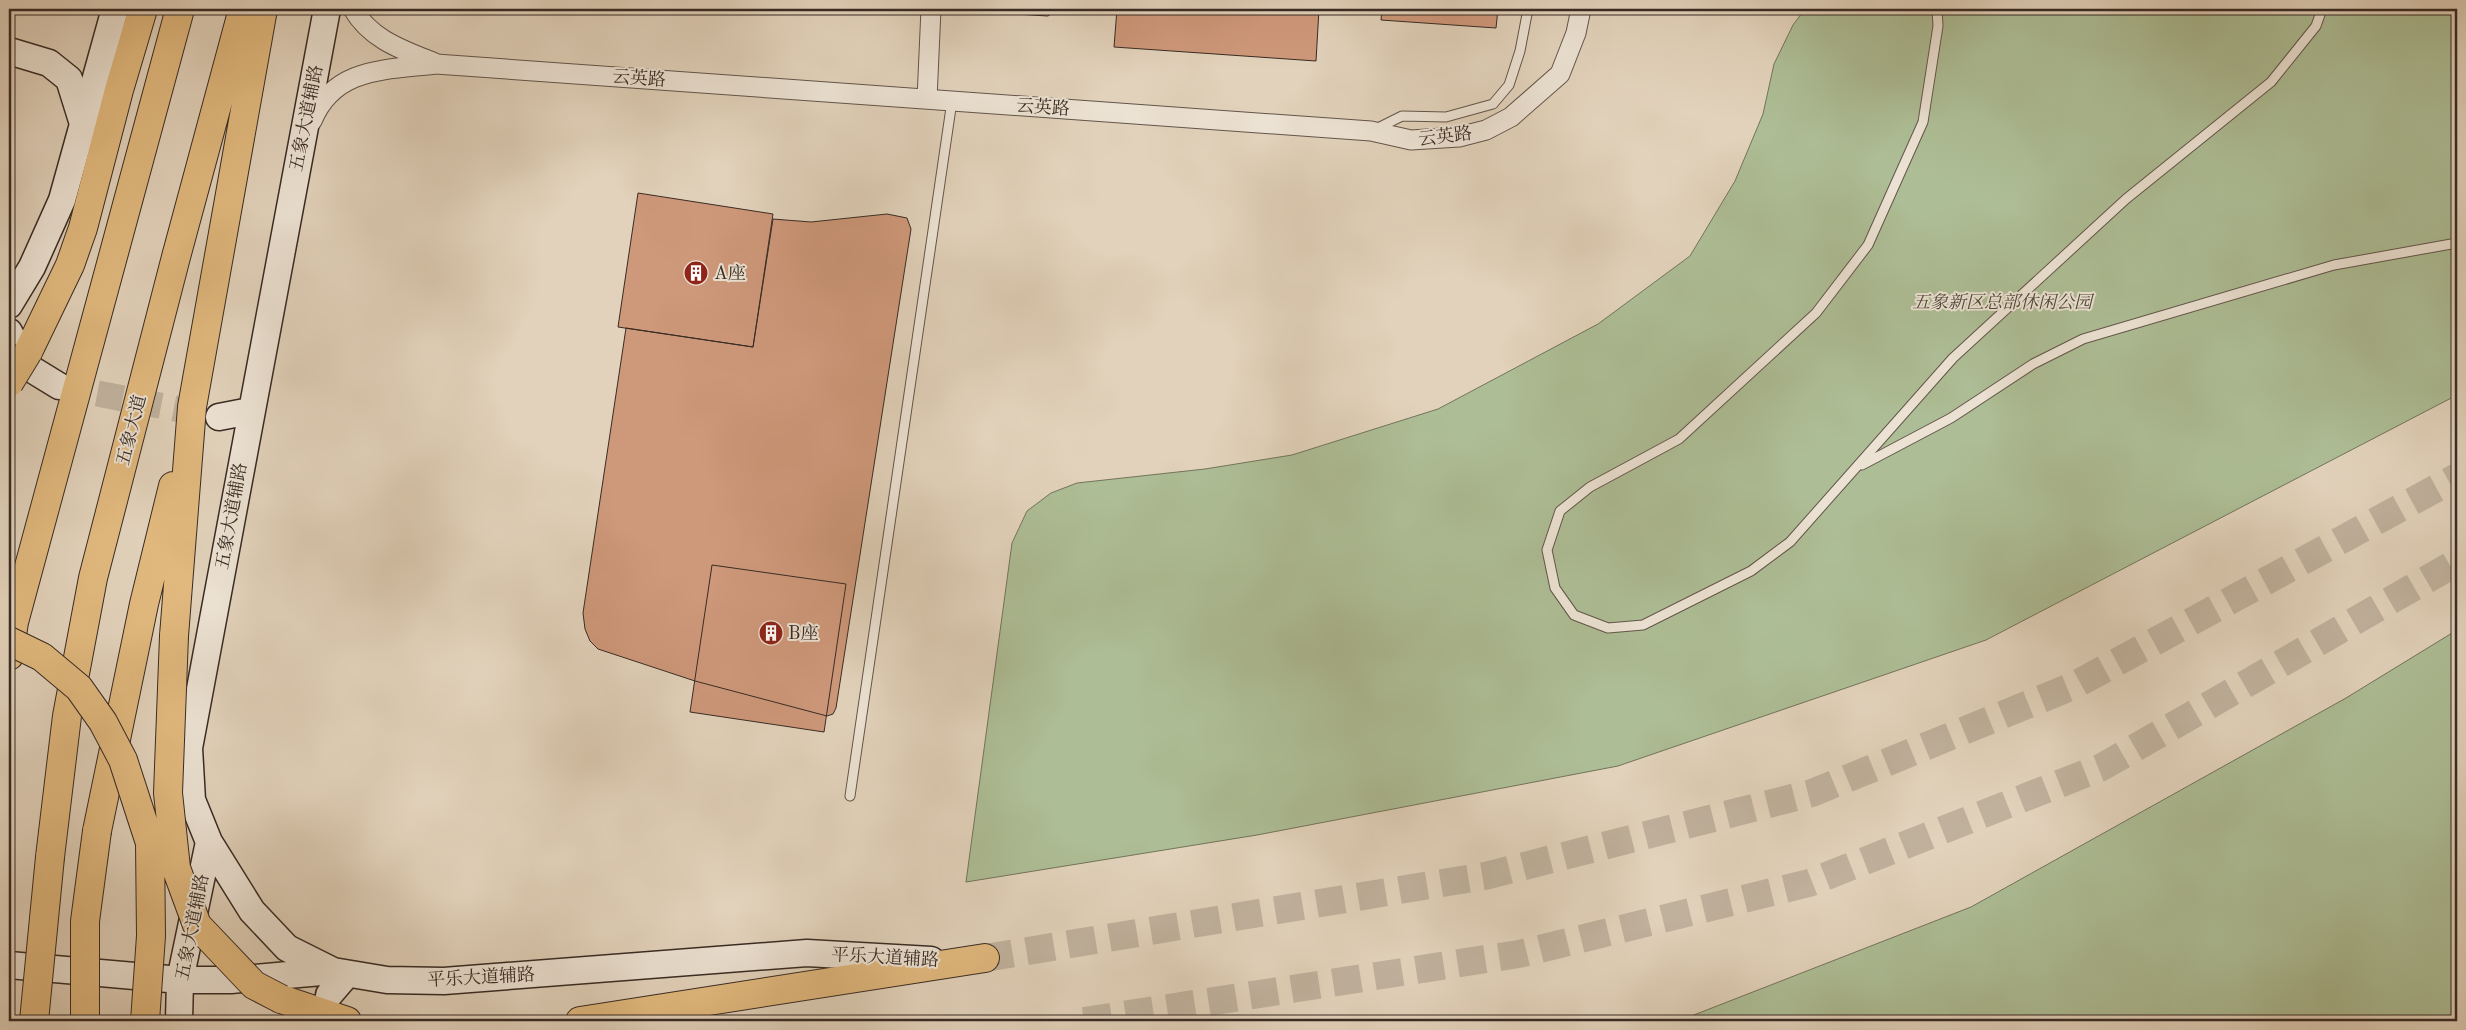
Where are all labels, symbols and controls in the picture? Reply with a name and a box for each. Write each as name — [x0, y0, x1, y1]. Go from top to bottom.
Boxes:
street label: 五象大道辅路 — [286, 63, 326, 173]
street label: 云英路 — [611, 66, 667, 90]
street label: 云英路 — [1015, 95, 1071, 119]
street label: 云英路 — [1417, 123, 1473, 149]
building icon: A座 — [683, 260, 709, 286]
place label: A座 — [714, 263, 746, 283]
park label: 五象新区总部休闲公园 — [1912, 292, 2095, 312]
street label: 五象大道 — [113, 393, 149, 467]
street label: 五象大道辅路 — [212, 461, 250, 571]
building icon: B座 — [758, 620, 784, 646]
place label: B座 — [788, 623, 818, 643]
street label: 五象大道辅路 — [172, 872, 212, 982]
street label: 平乐大道辅路 — [831, 944, 939, 970]
street label: 平乐大道辅路 — [427, 964, 535, 990]

